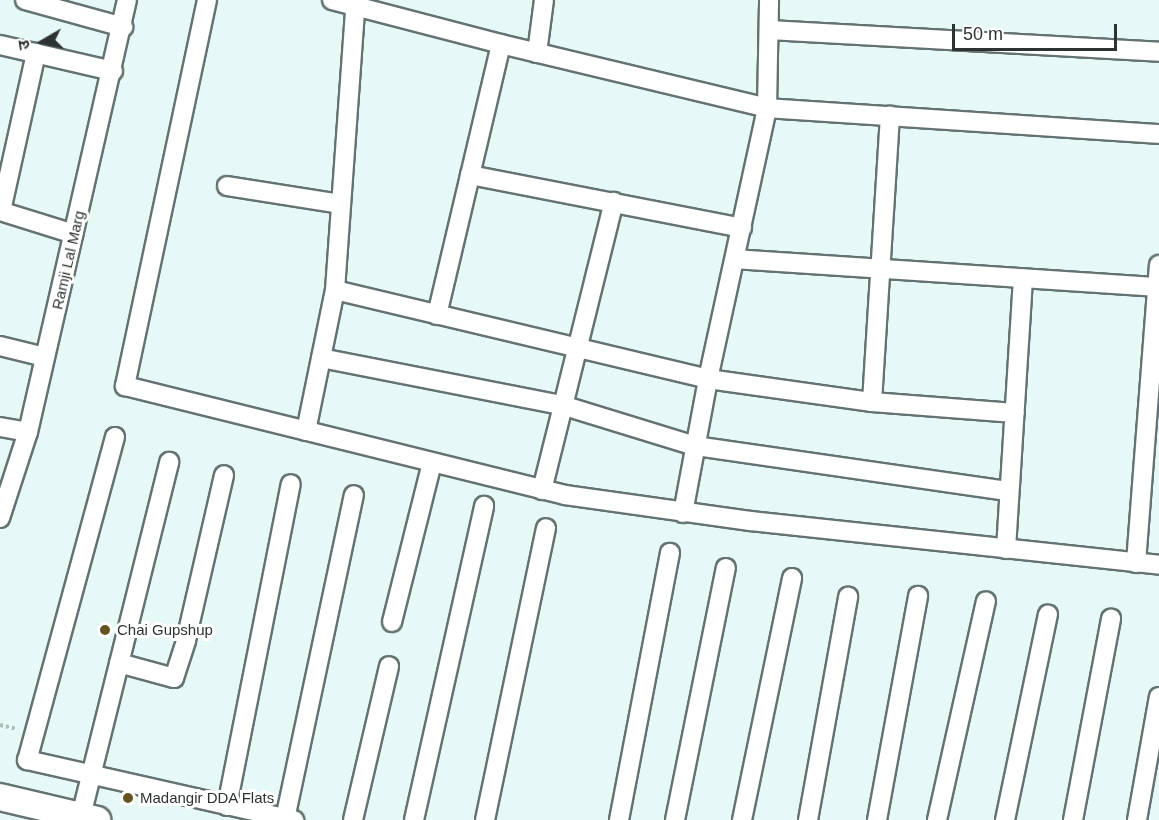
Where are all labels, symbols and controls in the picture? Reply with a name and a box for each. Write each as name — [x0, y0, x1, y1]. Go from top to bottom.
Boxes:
north arrow — [12, 12, 72, 72]
scale bar — [955, 12, 1120, 50]
text: 50 m — [963, 24, 1003, 44]
text: उ — [15, 39, 33, 51]
street label: Ramji Lal Marg — [48, 209, 88, 311]
place label: Chai Gupshup — [117, 621, 213, 639]
marker: Chai Gupshup — [98, 623, 112, 637]
place label: Madangir DDA Flats — [140, 789, 275, 807]
marker: Madangir DDA Flats — [121, 791, 135, 805]

